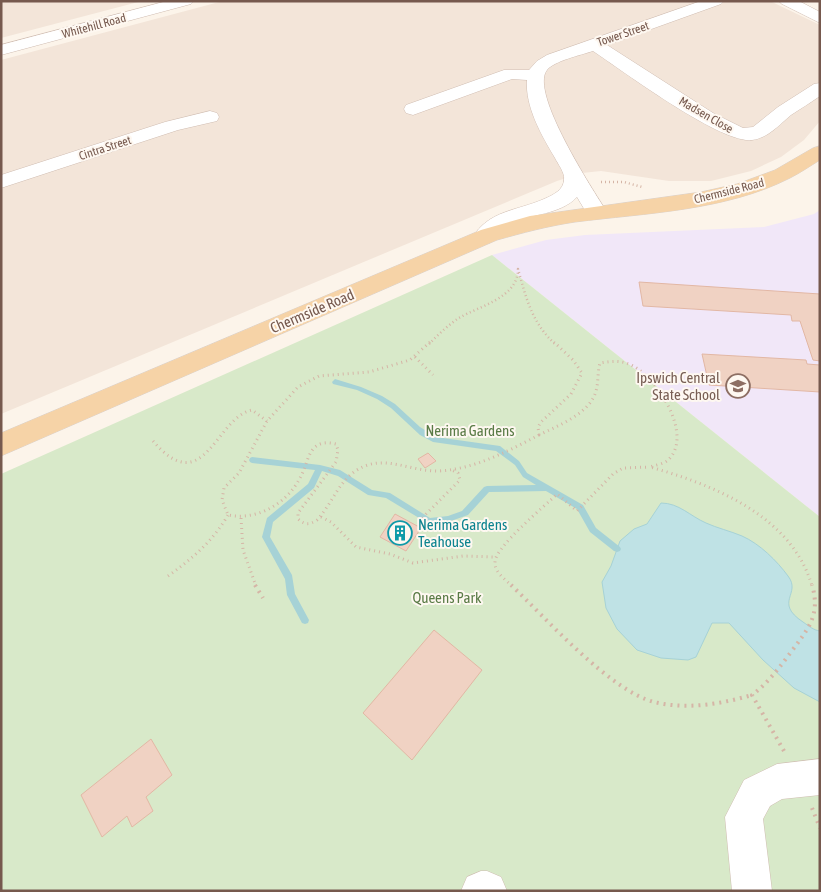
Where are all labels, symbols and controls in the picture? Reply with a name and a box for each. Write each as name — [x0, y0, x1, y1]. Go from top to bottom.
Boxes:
street label: Whitehill Road — [61, 11, 127, 41]
street label: Tower Street — [595, 18, 651, 49]
street label: Madsen Close — [676, 94, 736, 136]
street label: Cintra Street — [77, 133, 133, 163]
street label: Chermside Road — [693, 176, 765, 206]
street label: Chermside Road — [268, 286, 356, 336]
place label: Ipswich Central State School — [636, 369, 720, 403]
school or university icon: Ipswich Central State School — [725, 373, 751, 399]
park label: Nerima Gardens — [425, 422, 515, 439]
place label: Nerima Gardens Teahouse — [418, 516, 507, 550]
building icon: Nerima Gardens Teahouse — [387, 520, 413, 546]
park label: Queens Park — [412, 589, 482, 606]

